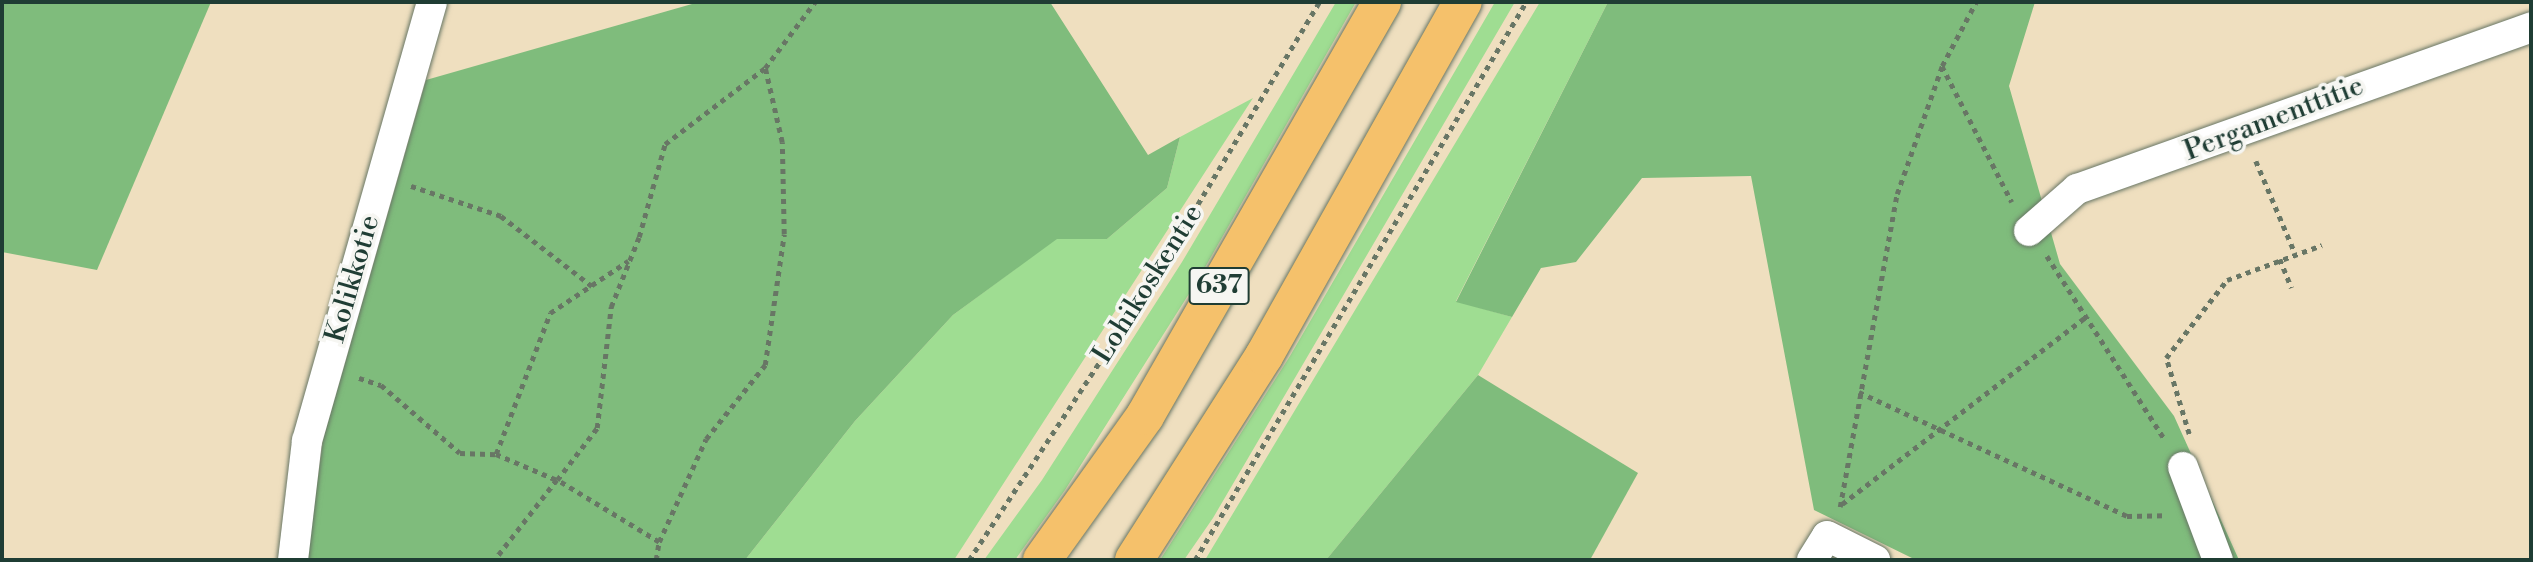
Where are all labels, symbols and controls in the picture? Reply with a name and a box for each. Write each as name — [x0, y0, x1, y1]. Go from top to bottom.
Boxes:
street label: Pergamenttitie — [2180, 69, 2368, 169]
street label: Lohikoskentie — [1086, 198, 1210, 370]
street label: Kolikkotie — [319, 211, 387, 347]
road number: 637 — [1188, 264, 1250, 308]

